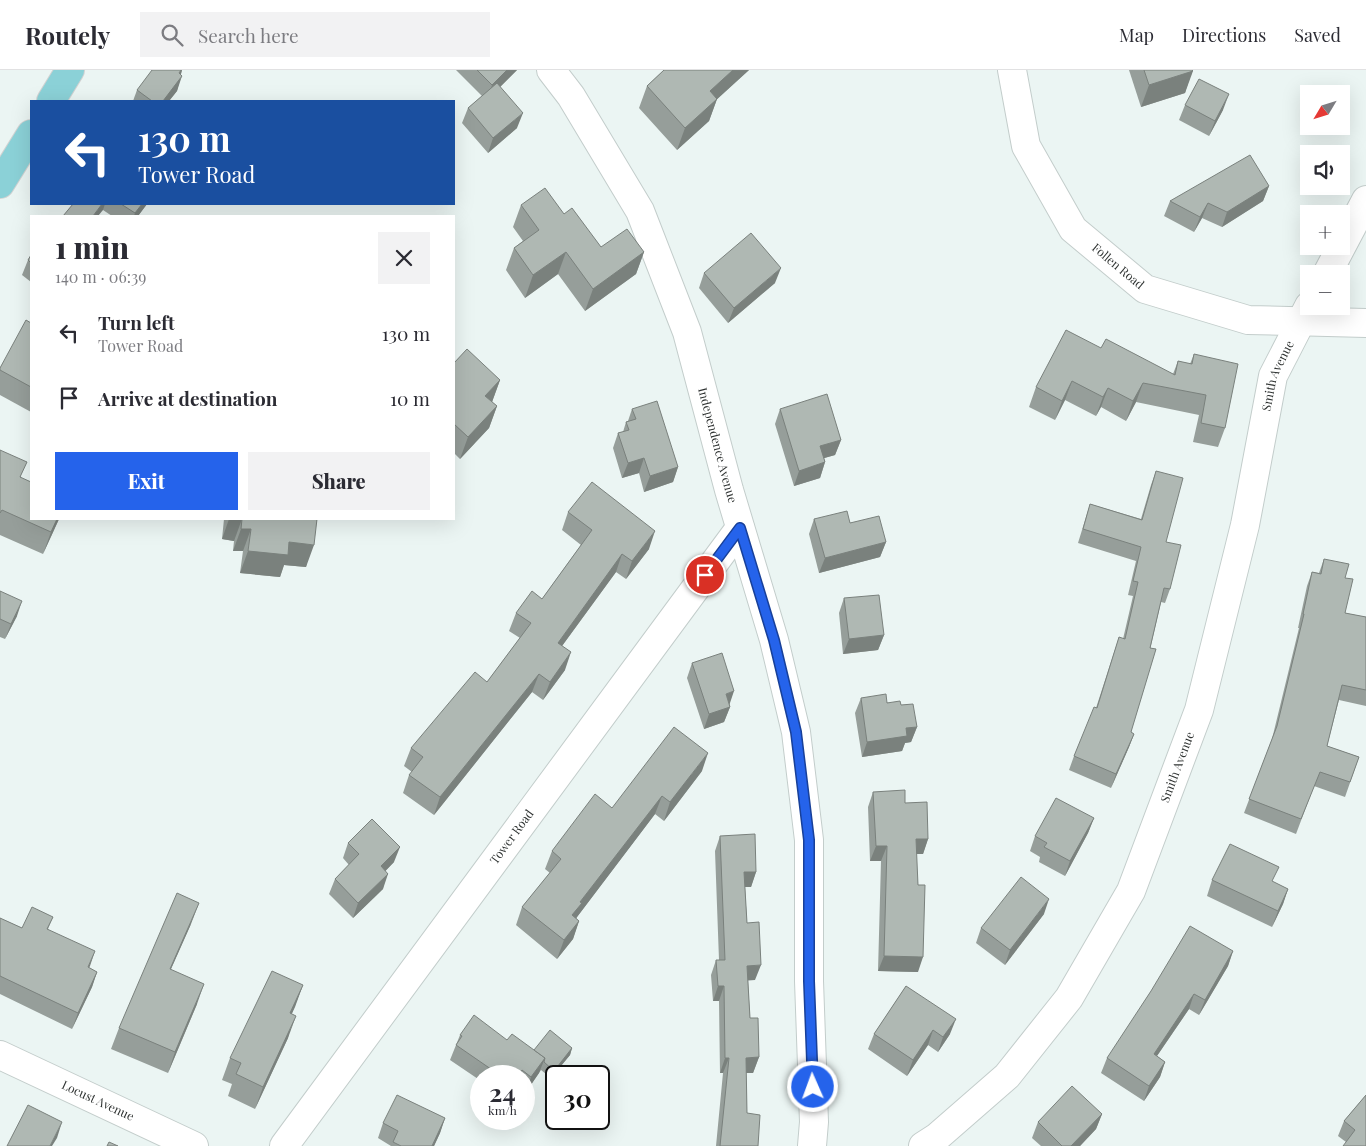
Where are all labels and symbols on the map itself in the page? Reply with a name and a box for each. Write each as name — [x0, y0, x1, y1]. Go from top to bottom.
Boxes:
north arrow — [1300, 85, 1350, 135]
street label: Follen Road — [1089, 239, 1148, 292]
street label: Smith Avenue — [1258, 337, 1297, 412]
street label: Independence Avenue — [695, 386, 741, 505]
pin — [684, 554, 726, 596]
street label: Smith Avenue — [1156, 729, 1197, 804]
street label: Tower Road — [486, 806, 537, 867]
position arrow — [786, 1060, 838, 1112]
speed limit sign: 30 — [545, 1065, 610, 1130]
street label: Locust Avenue — [59, 1076, 137, 1124]

